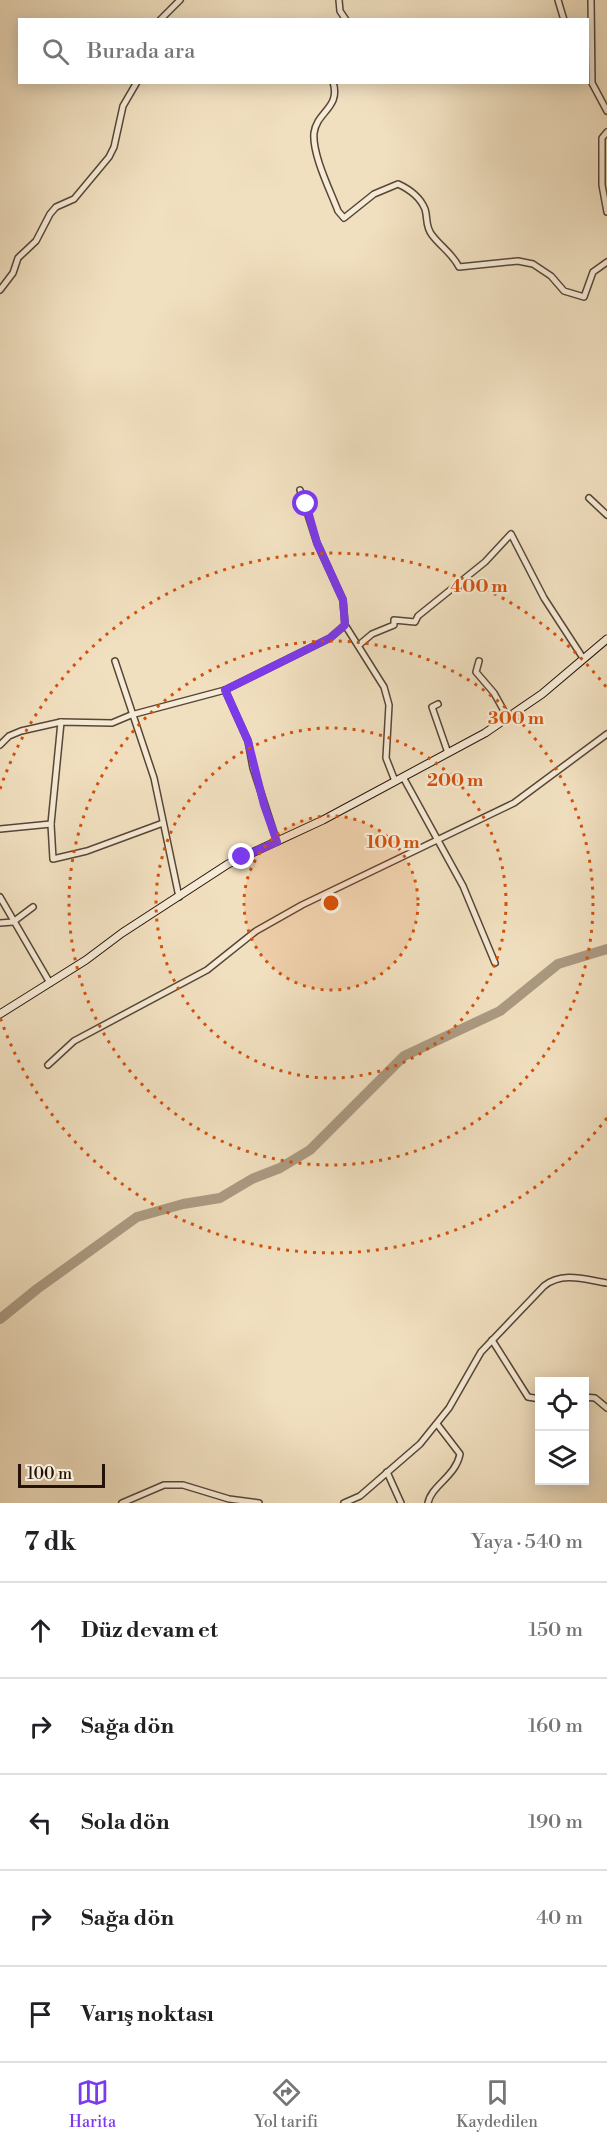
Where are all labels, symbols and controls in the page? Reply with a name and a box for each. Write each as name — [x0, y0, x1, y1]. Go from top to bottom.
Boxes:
search box — [18, 18, 589, 84]
icon: search — [39, 35, 72, 68]
text: Burada ara — [87, 38, 195, 65]
route start — [292, 490, 318, 516]
text: 400 m — [450, 575, 508, 598]
text: 300 m — [488, 707, 545, 730]
text: 200 m — [427, 769, 484, 792]
text: 100 m — [366, 831, 420, 854]
route end — [228, 843, 254, 869]
centre of rings — [321, 893, 341, 913]
map controls — [535, 1377, 589, 1485]
button: locate — [535, 1377, 589, 1431]
button: layers — [535, 1431, 589, 1485]
scale bar — [18, 1461, 105, 1488]
text: 100 m — [27, 1464, 72, 1484]
text: 7 dk — [24, 1526, 76, 1558]
text: Yaya · 540 m — [471, 1530, 583, 1555]
icon: ahead — [24, 1614, 57, 1647]
text: Düz devam et — [81, 1617, 218, 1644]
text: 150 m — [528, 1618, 583, 1643]
icon: right — [24, 1710, 57, 1743]
text: Sağa dön — [81, 1713, 174, 1740]
text: 160 m — [528, 1714, 583, 1739]
icon: left — [24, 1806, 57, 1839]
text: Sola dön — [81, 1809, 169, 1836]
text: 190 m — [528, 1810, 583, 1835]
icon: right — [24, 1902, 57, 1935]
text: Sağa dön — [81, 1905, 174, 1932]
text: 40 m — [536, 1906, 583, 1931]
icon: arrive — [24, 1998, 57, 2031]
text: Varış noktası — [81, 2001, 214, 2028]
tab: Harita — [69, 2076, 116, 2132]
tab: Yol tarifi — [254, 2076, 318, 2132]
tab: Kaydedilen — [456, 2076, 538, 2132]

